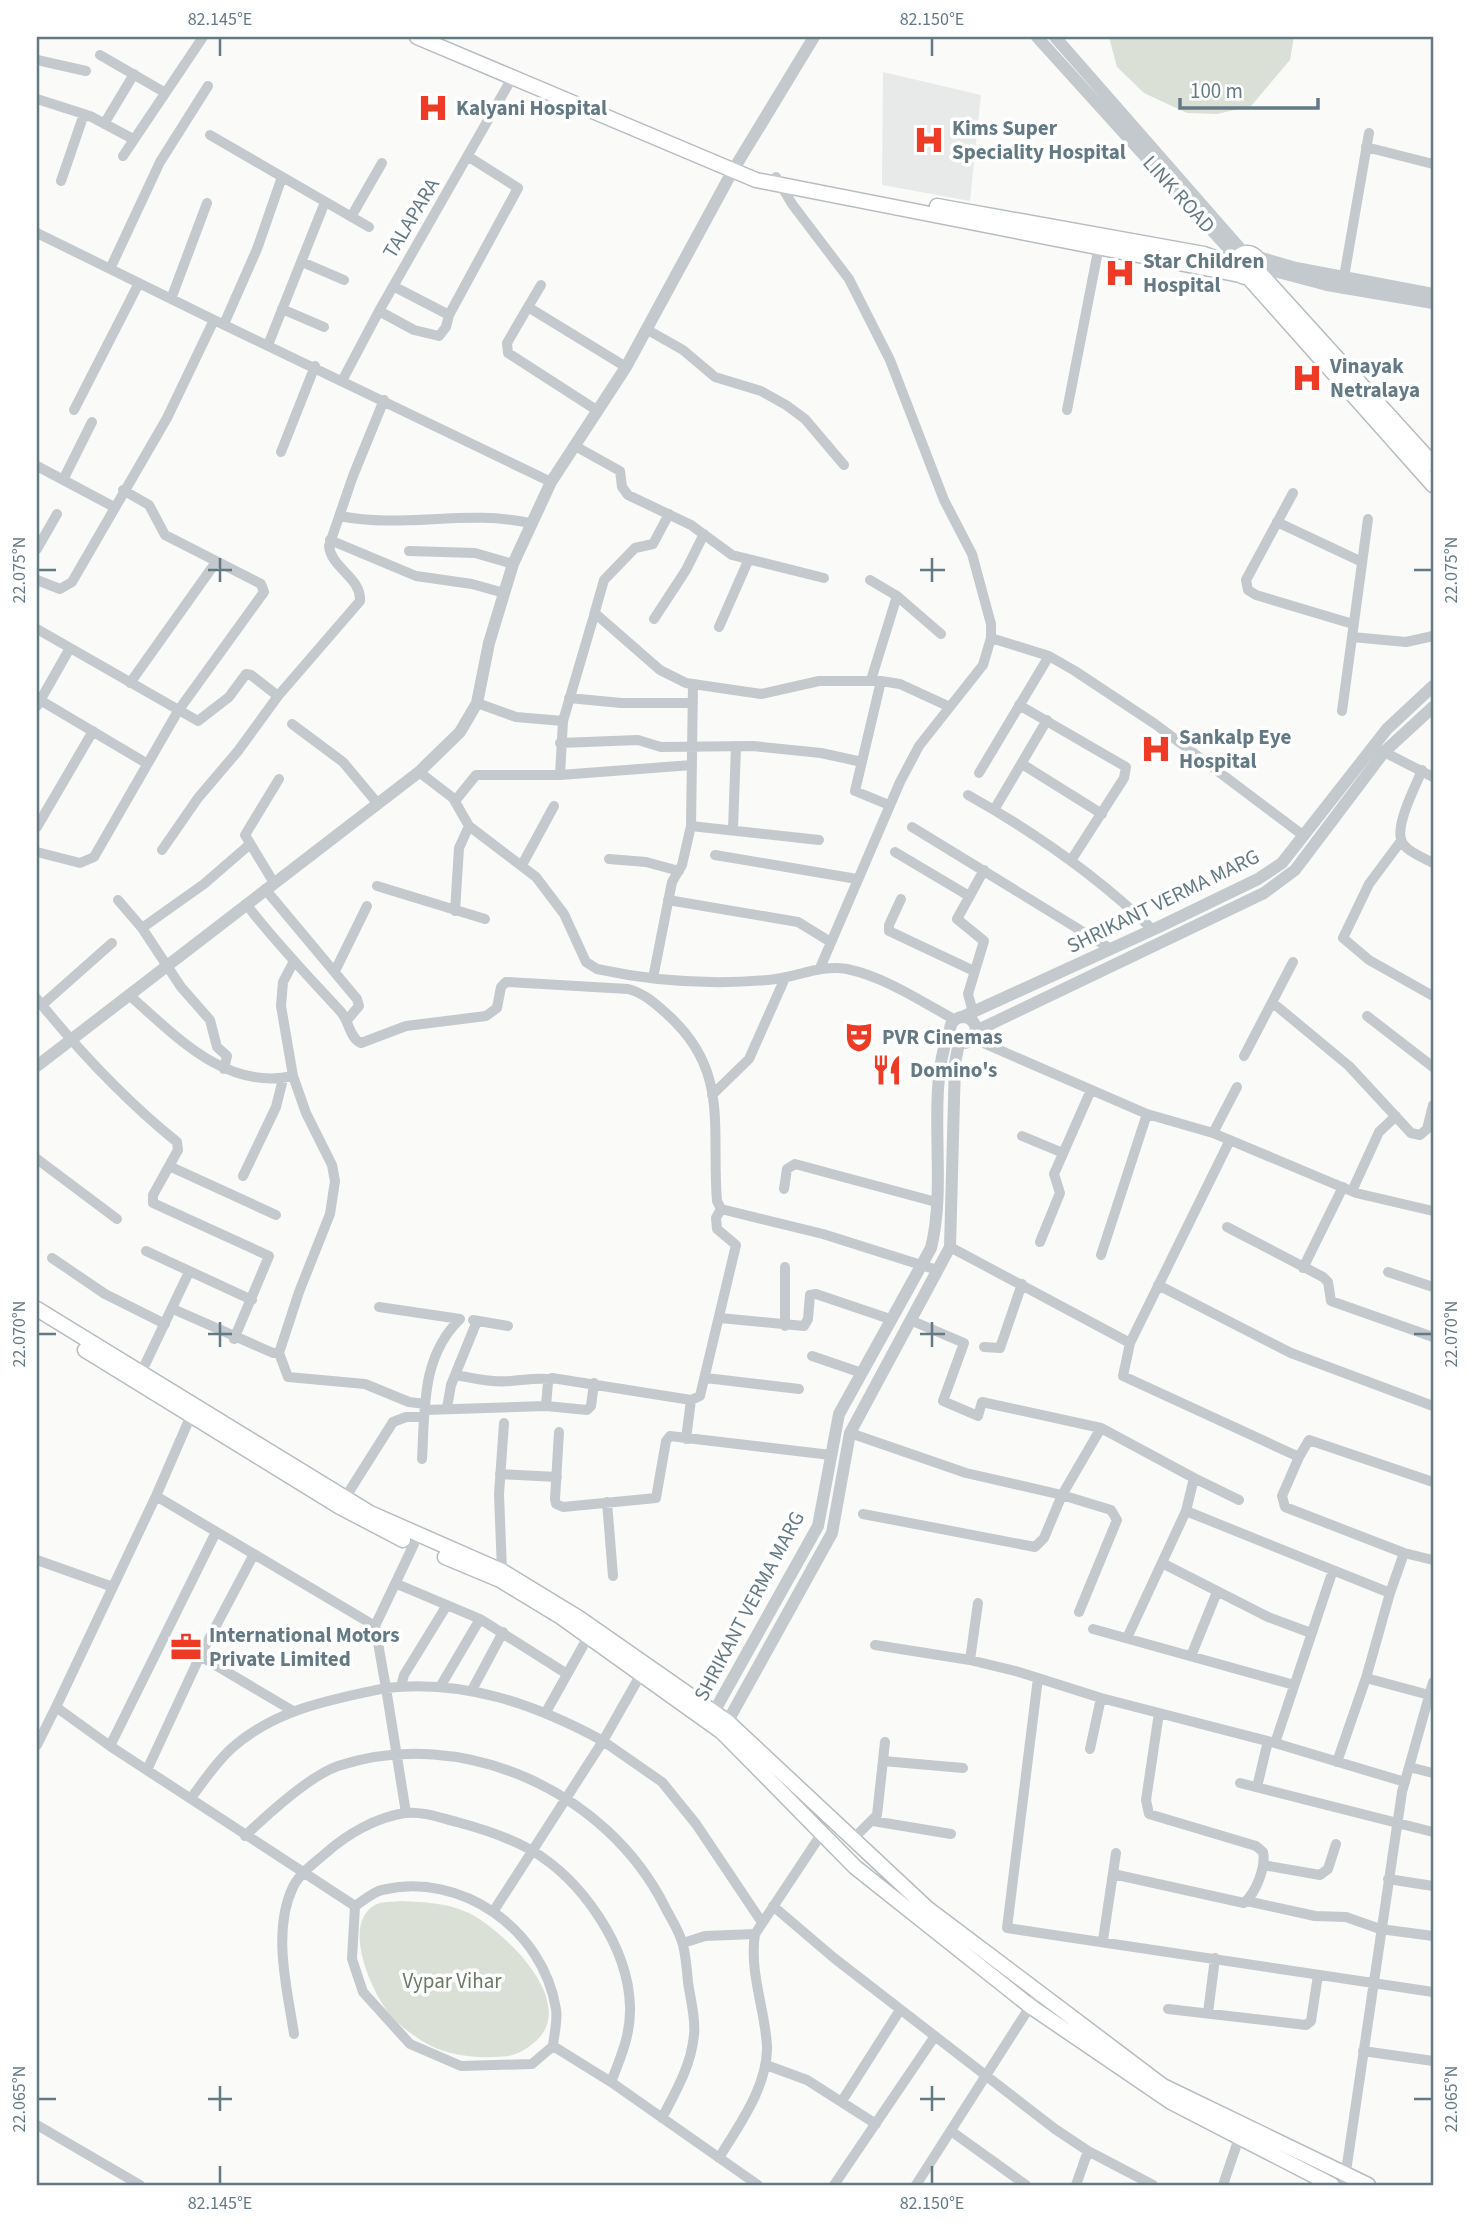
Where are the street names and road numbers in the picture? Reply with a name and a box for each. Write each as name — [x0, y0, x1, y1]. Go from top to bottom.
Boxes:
street label: LINK ROAD — [1136, 148, 1222, 240]
street label: TALAPARA — [375, 172, 447, 264]
street label: SHRIKANT VERMA MARG — [1062, 841, 1264, 961]
street label: SHRIKANT VERMA MARG — [686, 1506, 812, 1706]

